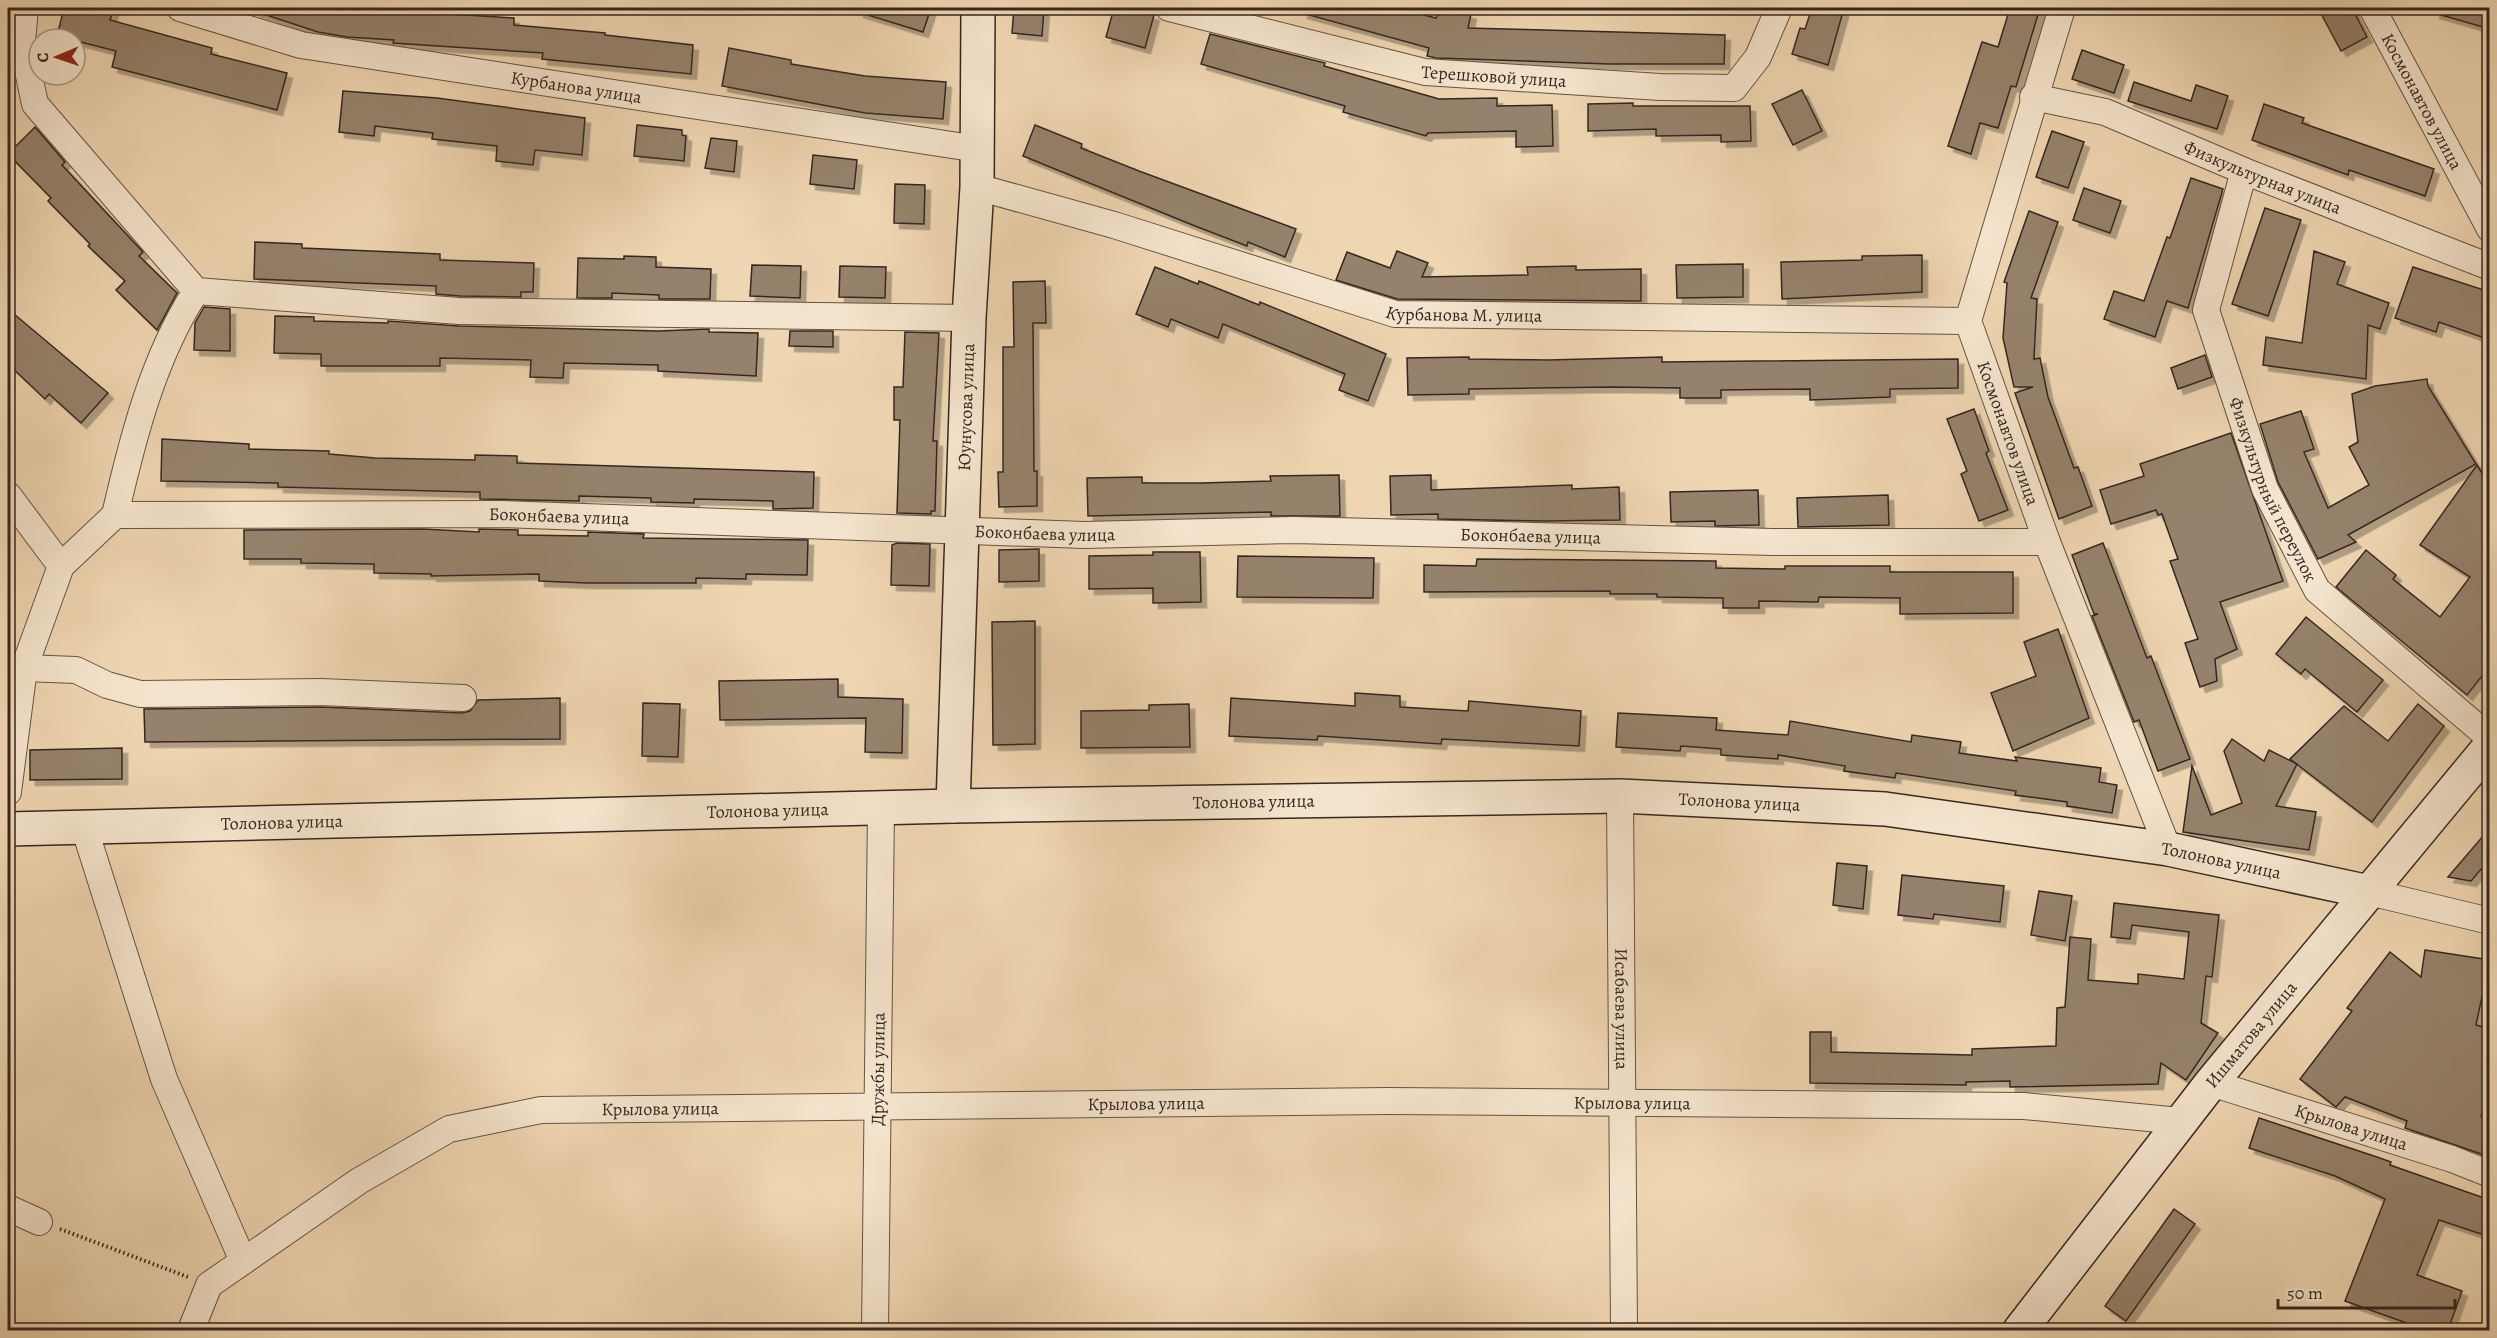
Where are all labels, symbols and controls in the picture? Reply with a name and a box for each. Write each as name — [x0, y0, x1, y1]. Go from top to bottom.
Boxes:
north arrow — [27, 27, 87, 87]
street label: Космонавтов улица — [2376, 29, 2469, 175]
text: С — [32, 52, 54, 63]
street label: Терешковой улица — [1421, 60, 1568, 93]
street label: Курбанова улица — [509, 65, 644, 109]
street label: Физкультурная улица — [2180, 135, 2345, 220]
street label: Курбанова М. улица — [1383, 300, 1543, 328]
street label: Юунусова улица — [952, 342, 980, 471]
street label: Космонавтов улица — [1971, 358, 2045, 509]
street label: Физкультурный переулок — [2223, 394, 2323, 586]
street label: Боконбаева улица — [489, 502, 631, 531]
street label: Боконбаева улица — [974, 519, 1116, 547]
street label: Боконбаева улица — [1460, 522, 1602, 550]
street label: Толонова улица — [1678, 787, 1802, 817]
street label: Толонова улица — [1193, 789, 1316, 814]
street label: Толонова улица — [707, 797, 830, 824]
street label: Толонова улица — [221, 809, 344, 836]
street label: Толонова улица — [2160, 836, 2284, 885]
street label: Исабаева улица — [1609, 948, 1634, 1071]
street label: Ишматова улица — [2200, 976, 2303, 1093]
street label: Дружбы улица — [865, 1011, 891, 1126]
street label: Крылова улица — [1573, 1090, 1691, 1115]
street label: Крылова улица — [1087, 1091, 1205, 1116]
street label: Крылова улица — [601, 1096, 719, 1121]
street label: Крылова улица — [2292, 1098, 2411, 1156]
scale bar — [2278, 1272, 2455, 1310]
text: 50 m — [2287, 1281, 2323, 1305]

